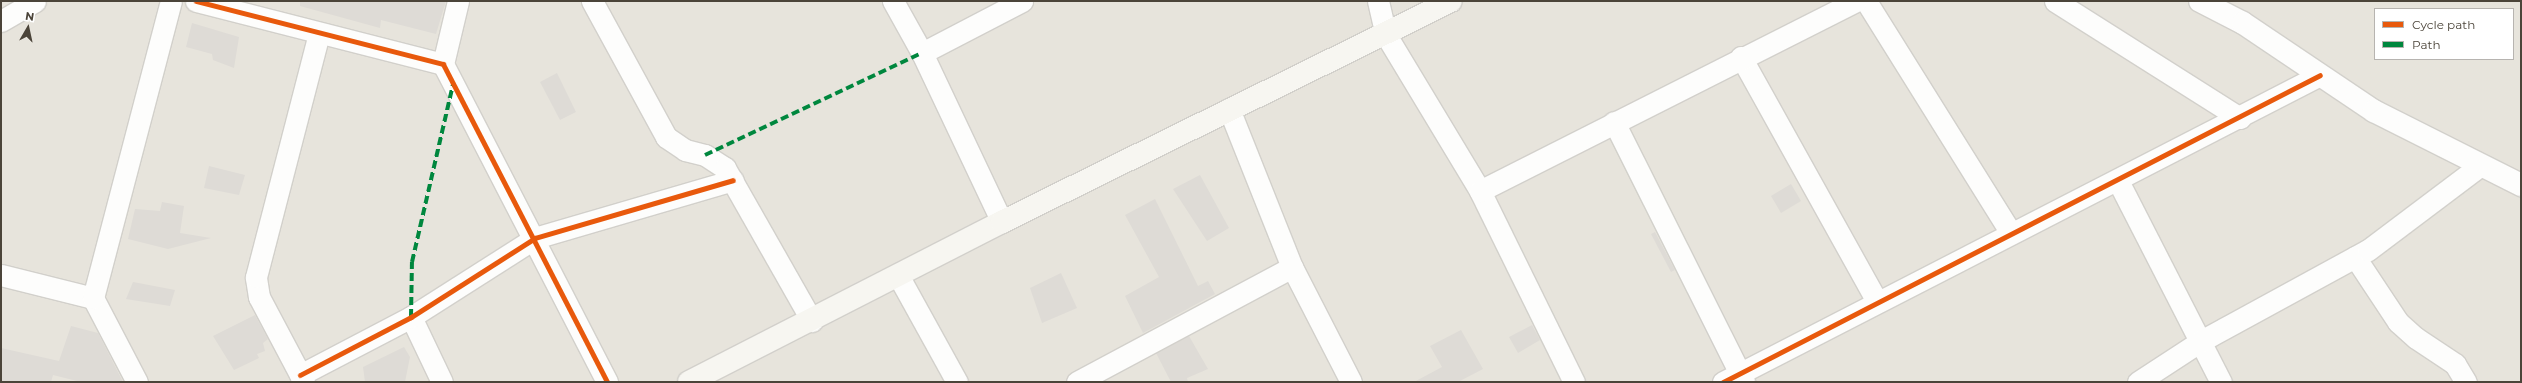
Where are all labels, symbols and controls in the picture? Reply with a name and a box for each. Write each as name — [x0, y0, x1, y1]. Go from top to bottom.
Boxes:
north arrow — [8, 8, 48, 48]
legend — [2374, 8, 2514, 60]
text: N — [24, 9, 35, 24]
text: Cycle path — [2412, 17, 2475, 32]
text: Path — [2412, 37, 2441, 52]

